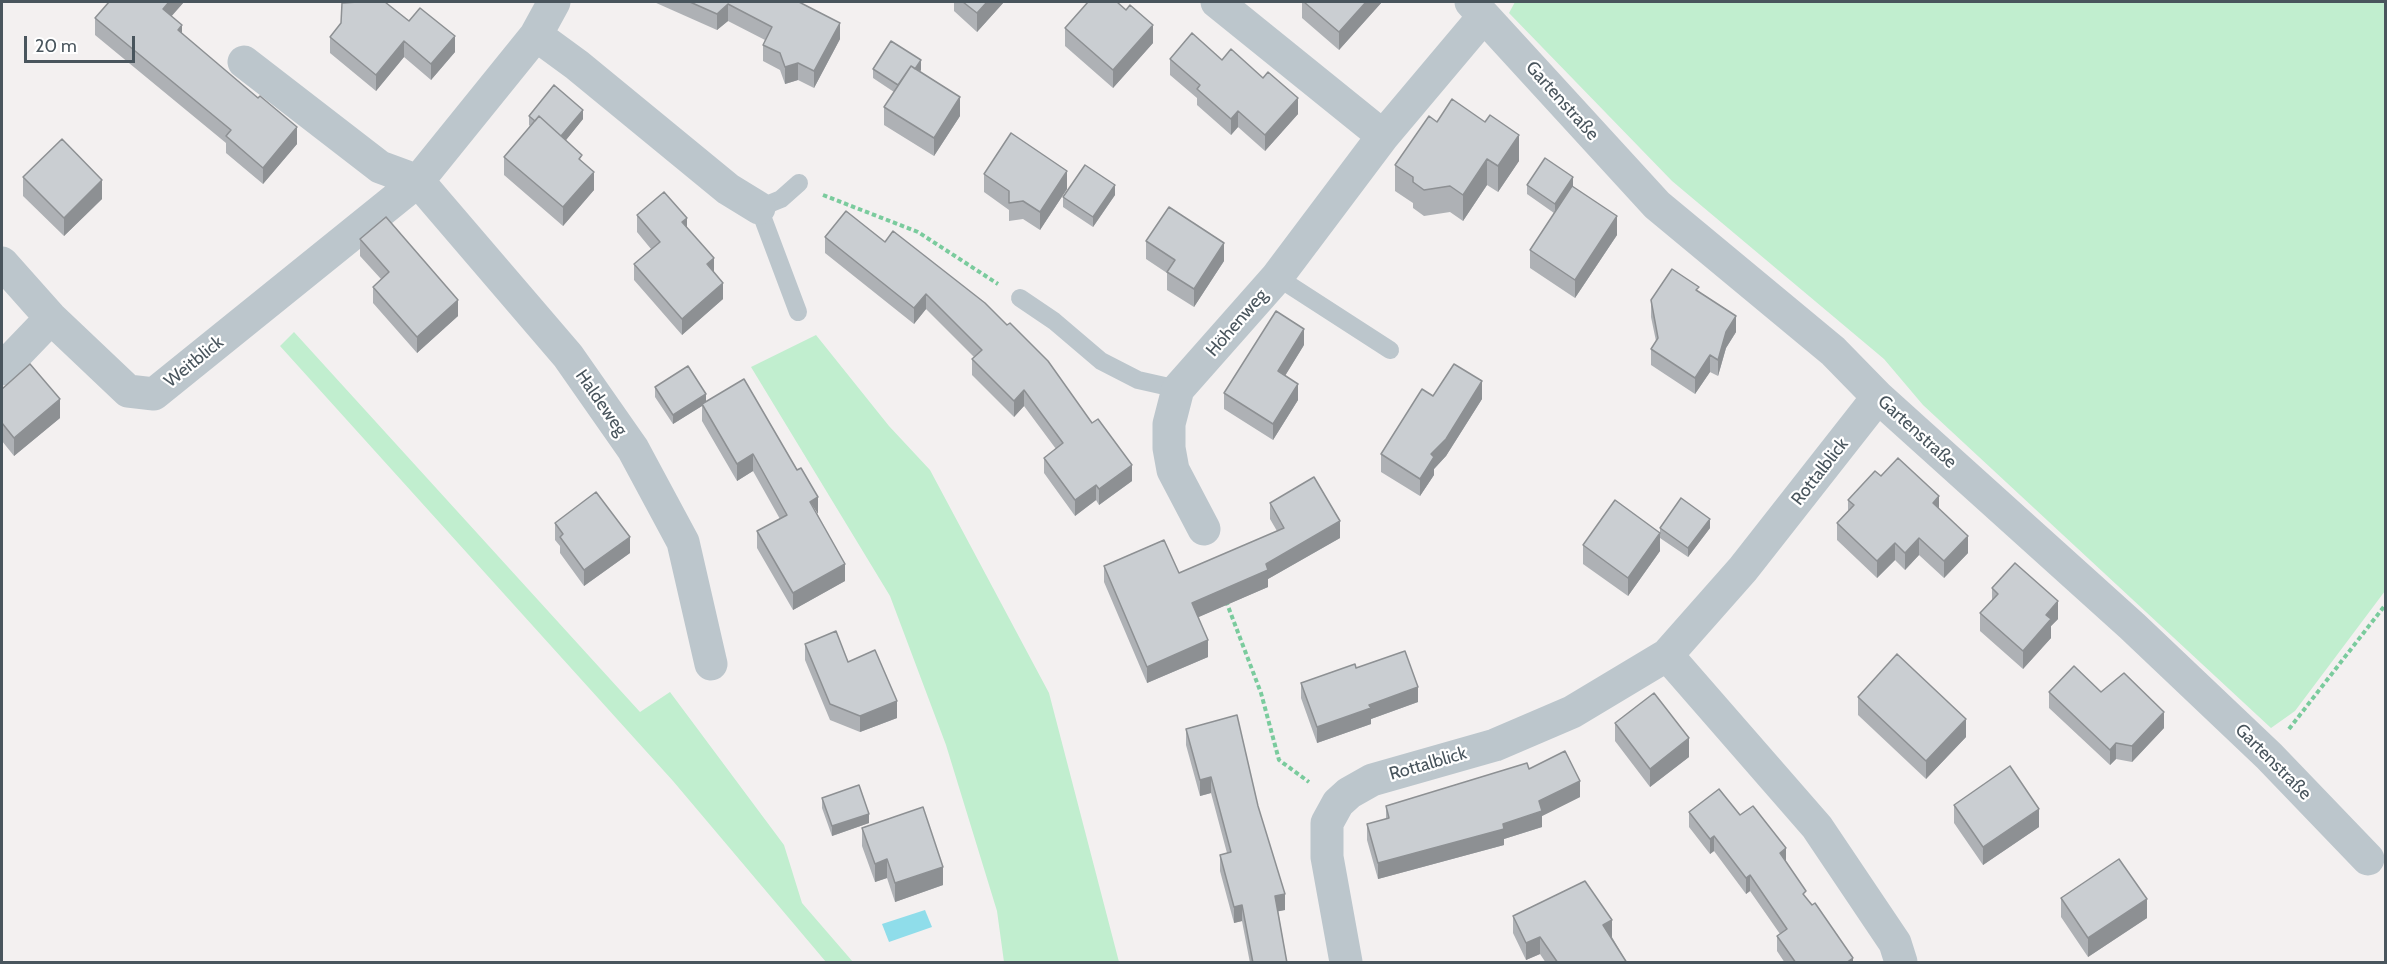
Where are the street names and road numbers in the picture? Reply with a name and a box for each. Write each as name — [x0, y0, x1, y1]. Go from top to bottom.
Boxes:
street label: Gartenstraße — [1521, 57, 1603, 145]
street label: Höhenweg — [1202, 285, 1272, 361]
street label: Weitblick — [160, 332, 228, 392]
street label: Haldeweg — [570, 366, 632, 440]
street label: Gartenstraße — [1873, 391, 1961, 473]
street label: Rottalblick — [1787, 434, 1853, 510]
street label: Gartenstraße — [2230, 719, 2316, 805]
street label: Rottalblick — [1387, 743, 1469, 785]

